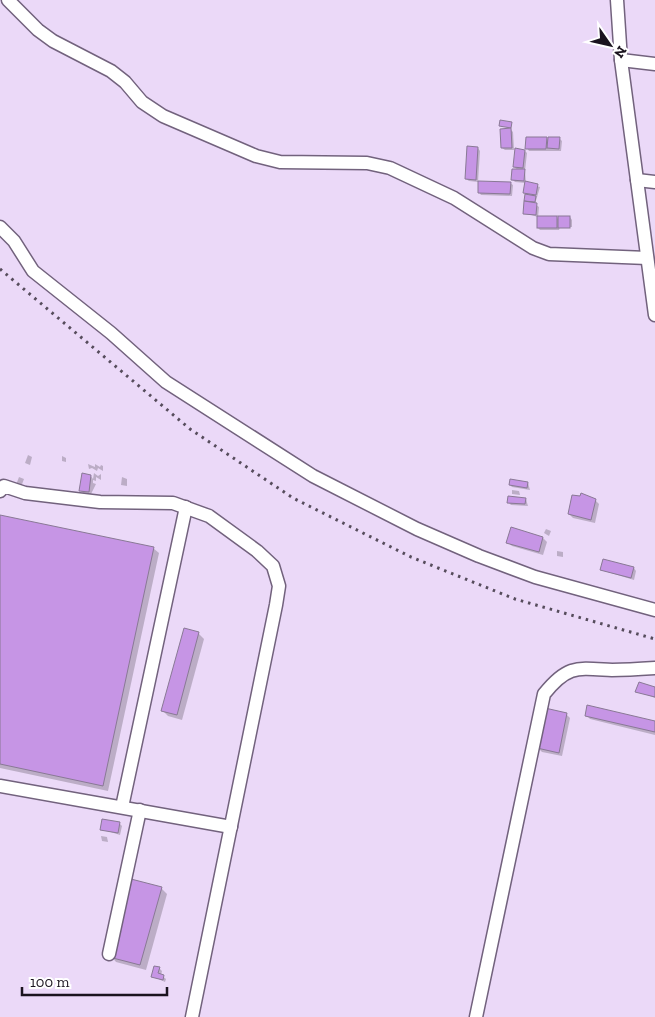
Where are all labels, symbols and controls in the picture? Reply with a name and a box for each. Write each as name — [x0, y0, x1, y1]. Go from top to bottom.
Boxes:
north arrow — [585, 20, 635, 70]
text: N — [610, 43, 630, 61]
scale bar — [22, 964, 168, 996]
text: 100 m — [30, 973, 69, 991]

